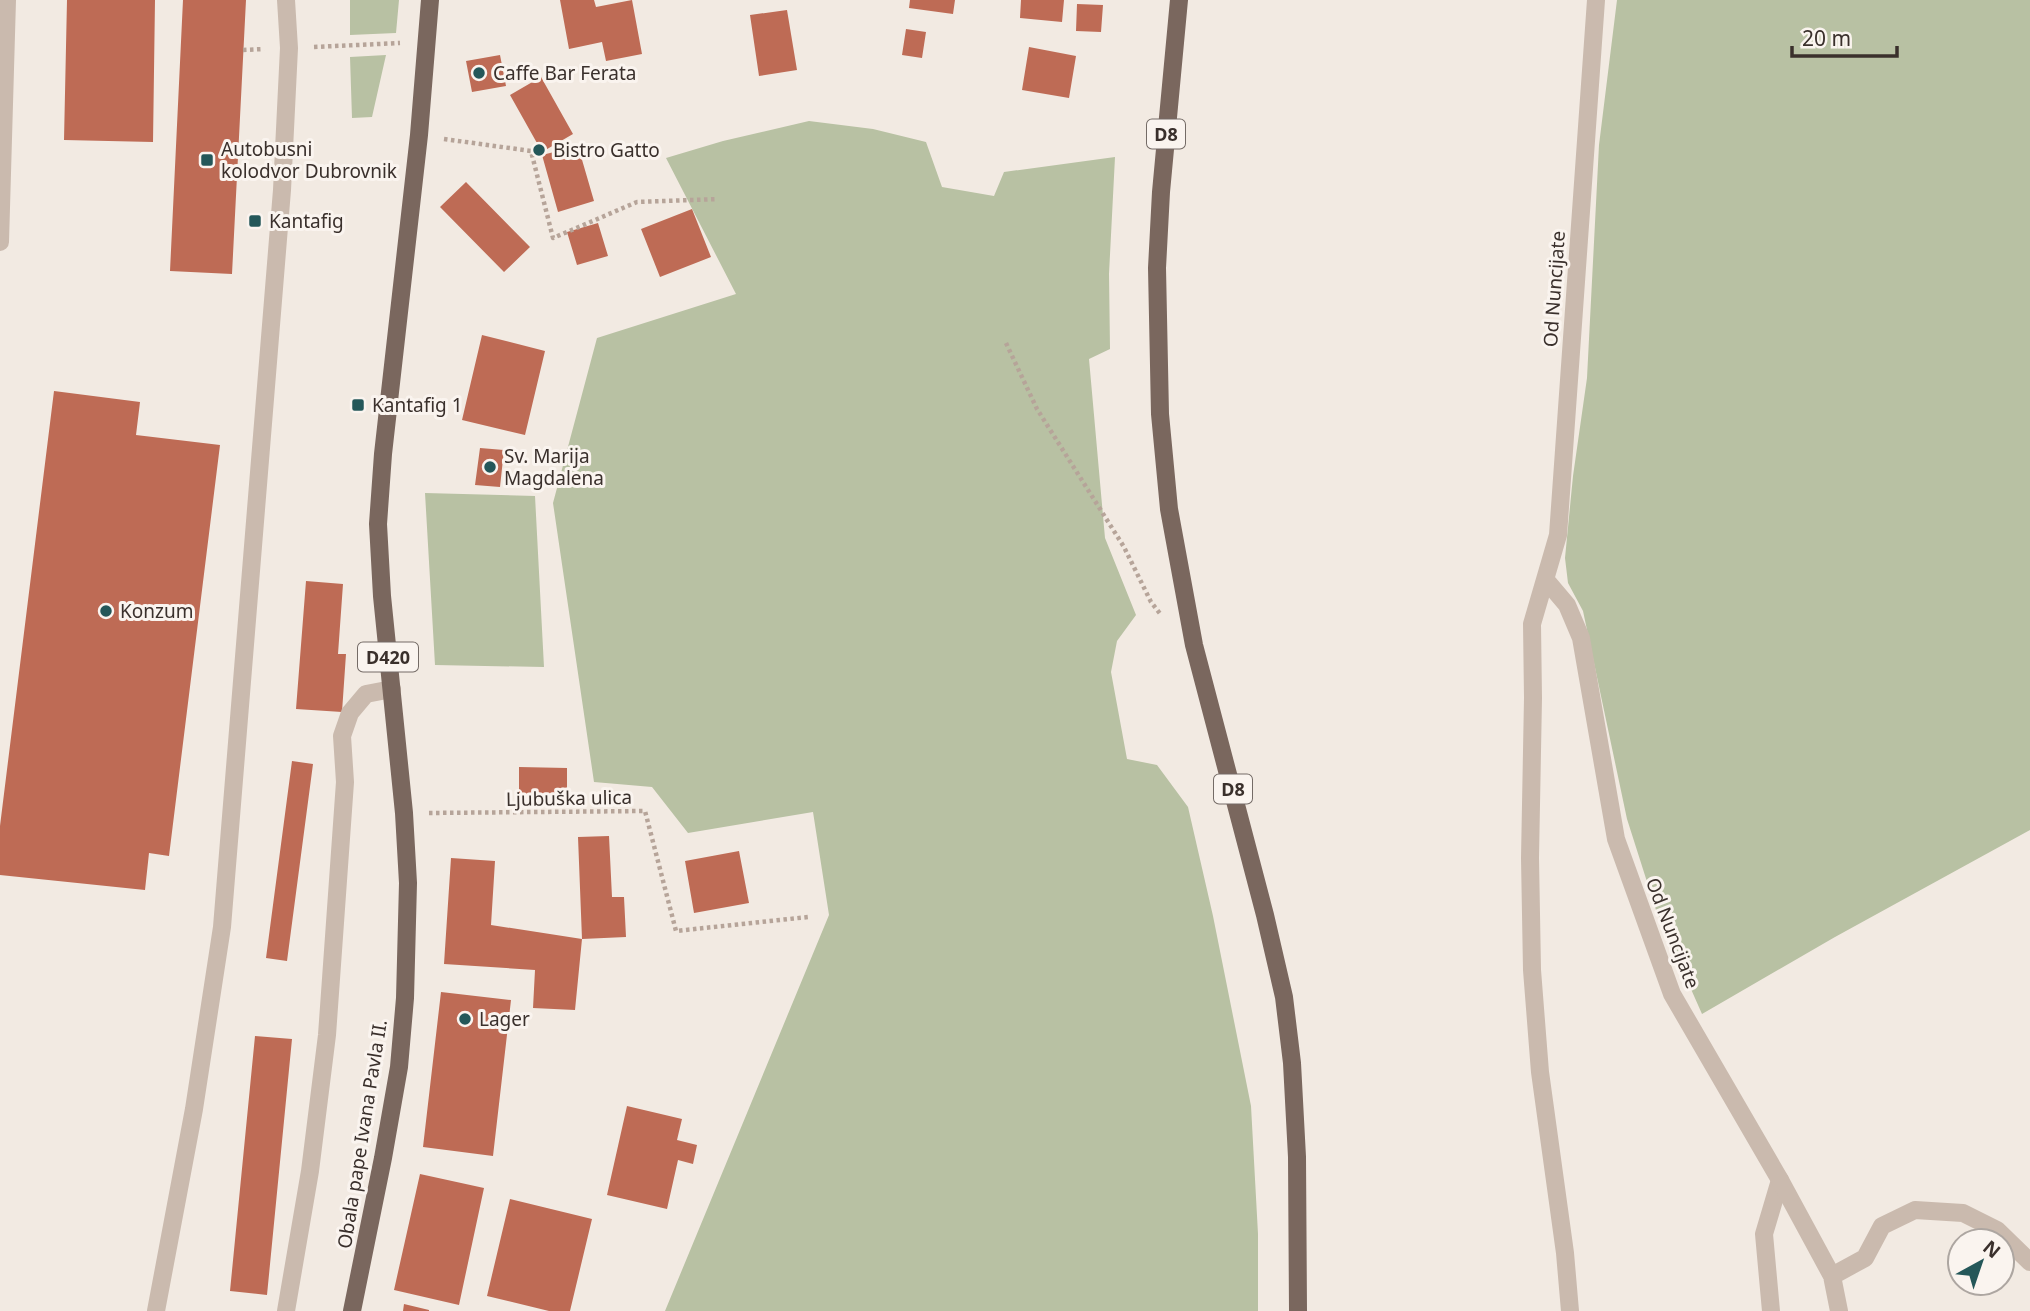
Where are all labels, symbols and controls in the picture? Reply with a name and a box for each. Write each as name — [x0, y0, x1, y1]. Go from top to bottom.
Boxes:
scale bar — [1792, 14, 1897, 58]
text: 20 m — [1802, 24, 1851, 52]
place label: Caffe Bar Ferata — [493, 60, 636, 86]
marker: Caffe Bar Ferata — [471, 65, 487, 81]
road number: D8 — [1147, 119, 1185, 148]
place label: Autobusni kolodvor Dubrovnik — [221, 136, 397, 184]
place label: Bistro Gatto — [553, 137, 660, 163]
marker: Bistro Gatto — [531, 142, 547, 158]
marker: Autobusni kolodvor Dubrovnik — [199, 152, 215, 168]
place label: Kantafig — [269, 208, 344, 234]
marker: Kantafig — [247, 213, 263, 229]
street label: Od Nuncijate — [1537, 230, 1571, 348]
place label: Kantafig 1 — [372, 392, 463, 418]
marker: Kantafig 1 — [350, 397, 366, 413]
place label: Sv. Marija Magdalena — [504, 443, 604, 491]
marker: Sv. Marija Magdalena — [482, 459, 498, 475]
place label: Konzum — [120, 598, 193, 624]
marker: Konzum — [98, 603, 114, 619]
road number: D420 — [358, 642, 418, 672]
road number: D8 — [1214, 774, 1252, 804]
street label: Ljubuška ulica — [506, 784, 632, 812]
street label: Od Nuncijate — [1640, 874, 1706, 992]
place label: Lager — [479, 1006, 530, 1032]
marker: Lager — [457, 1011, 473, 1027]
street label: Obala pape Ivana Pavla II. — [331, 1018, 393, 1250]
north arrow — [1946, 1227, 2016, 1297]
text: N — [1978, 1234, 2006, 1264]

